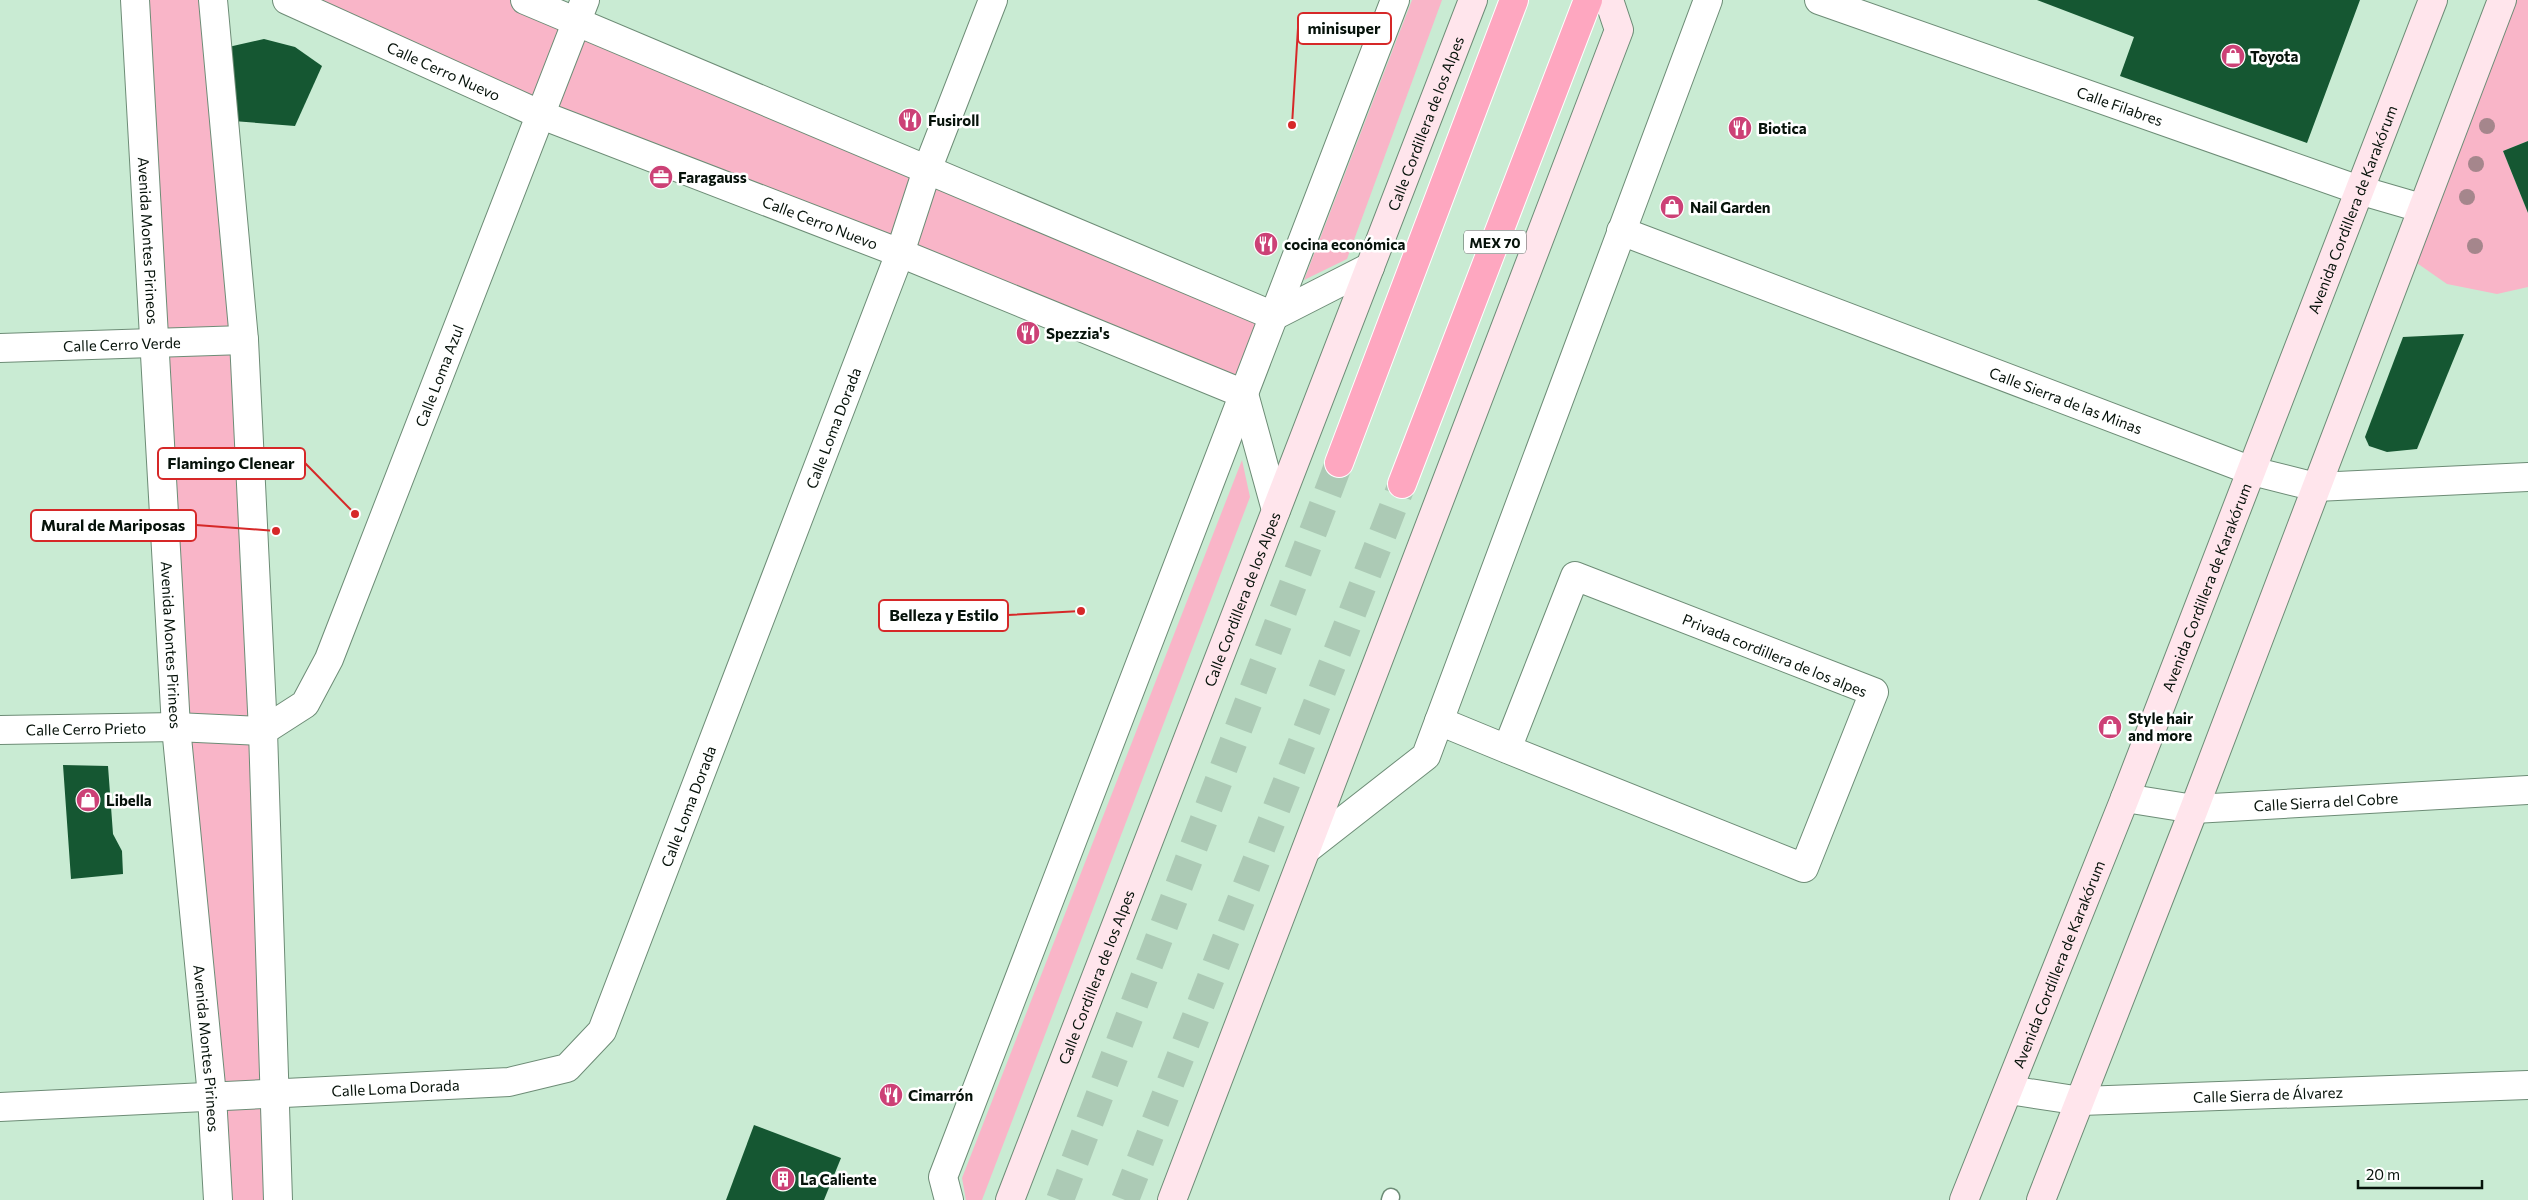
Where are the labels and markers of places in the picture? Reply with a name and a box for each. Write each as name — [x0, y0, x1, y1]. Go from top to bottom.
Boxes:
callout: minisuper — [1298, 13, 1391, 44]
shop icon: Toyota — [2220, 43, 2246, 69]
place label: Toyota — [2250, 47, 2298, 65]
restaurant icon: Fusiroll — [897, 107, 923, 133]
place label: Fusiroll — [928, 111, 979, 129]
restaurant icon: Biotica — [1727, 115, 1753, 141]
place label: Biotica — [1758, 119, 1807, 137]
office icon: Faragauss — [648, 164, 674, 190]
place label: Faragauss — [678, 168, 747, 186]
shop icon: Nail Garden — [1659, 194, 1685, 220]
place label: Nail Garden — [1690, 198, 1770, 216]
restaurant icon: cocina económica — [1253, 231, 1279, 257]
place label: cocina económica — [1284, 235, 1405, 253]
restaurant icon: Spezzia's — [1015, 320, 1041, 346]
place label: Spezzia's — [1046, 324, 1110, 342]
callout: Flamingo Clenear — [158, 448, 305, 479]
callout: Mural de Mariposas — [31, 510, 196, 541]
callout: Belleza y Estilo — [879, 600, 1008, 631]
place label: Style hair and more — [2128, 709, 2193, 744]
shop icon: Style hair and more — [2097, 714, 2123, 740]
shop icon: Libella — [75, 787, 101, 813]
place label: Libella — [106, 791, 152, 809]
restaurant icon: Cimarrón — [878, 1082, 904, 1108]
place label: Cimarrón — [908, 1086, 973, 1104]
building icon: La Caliente — [770, 1166, 796, 1192]
place label: La Caliente — [800, 1170, 877, 1188]

